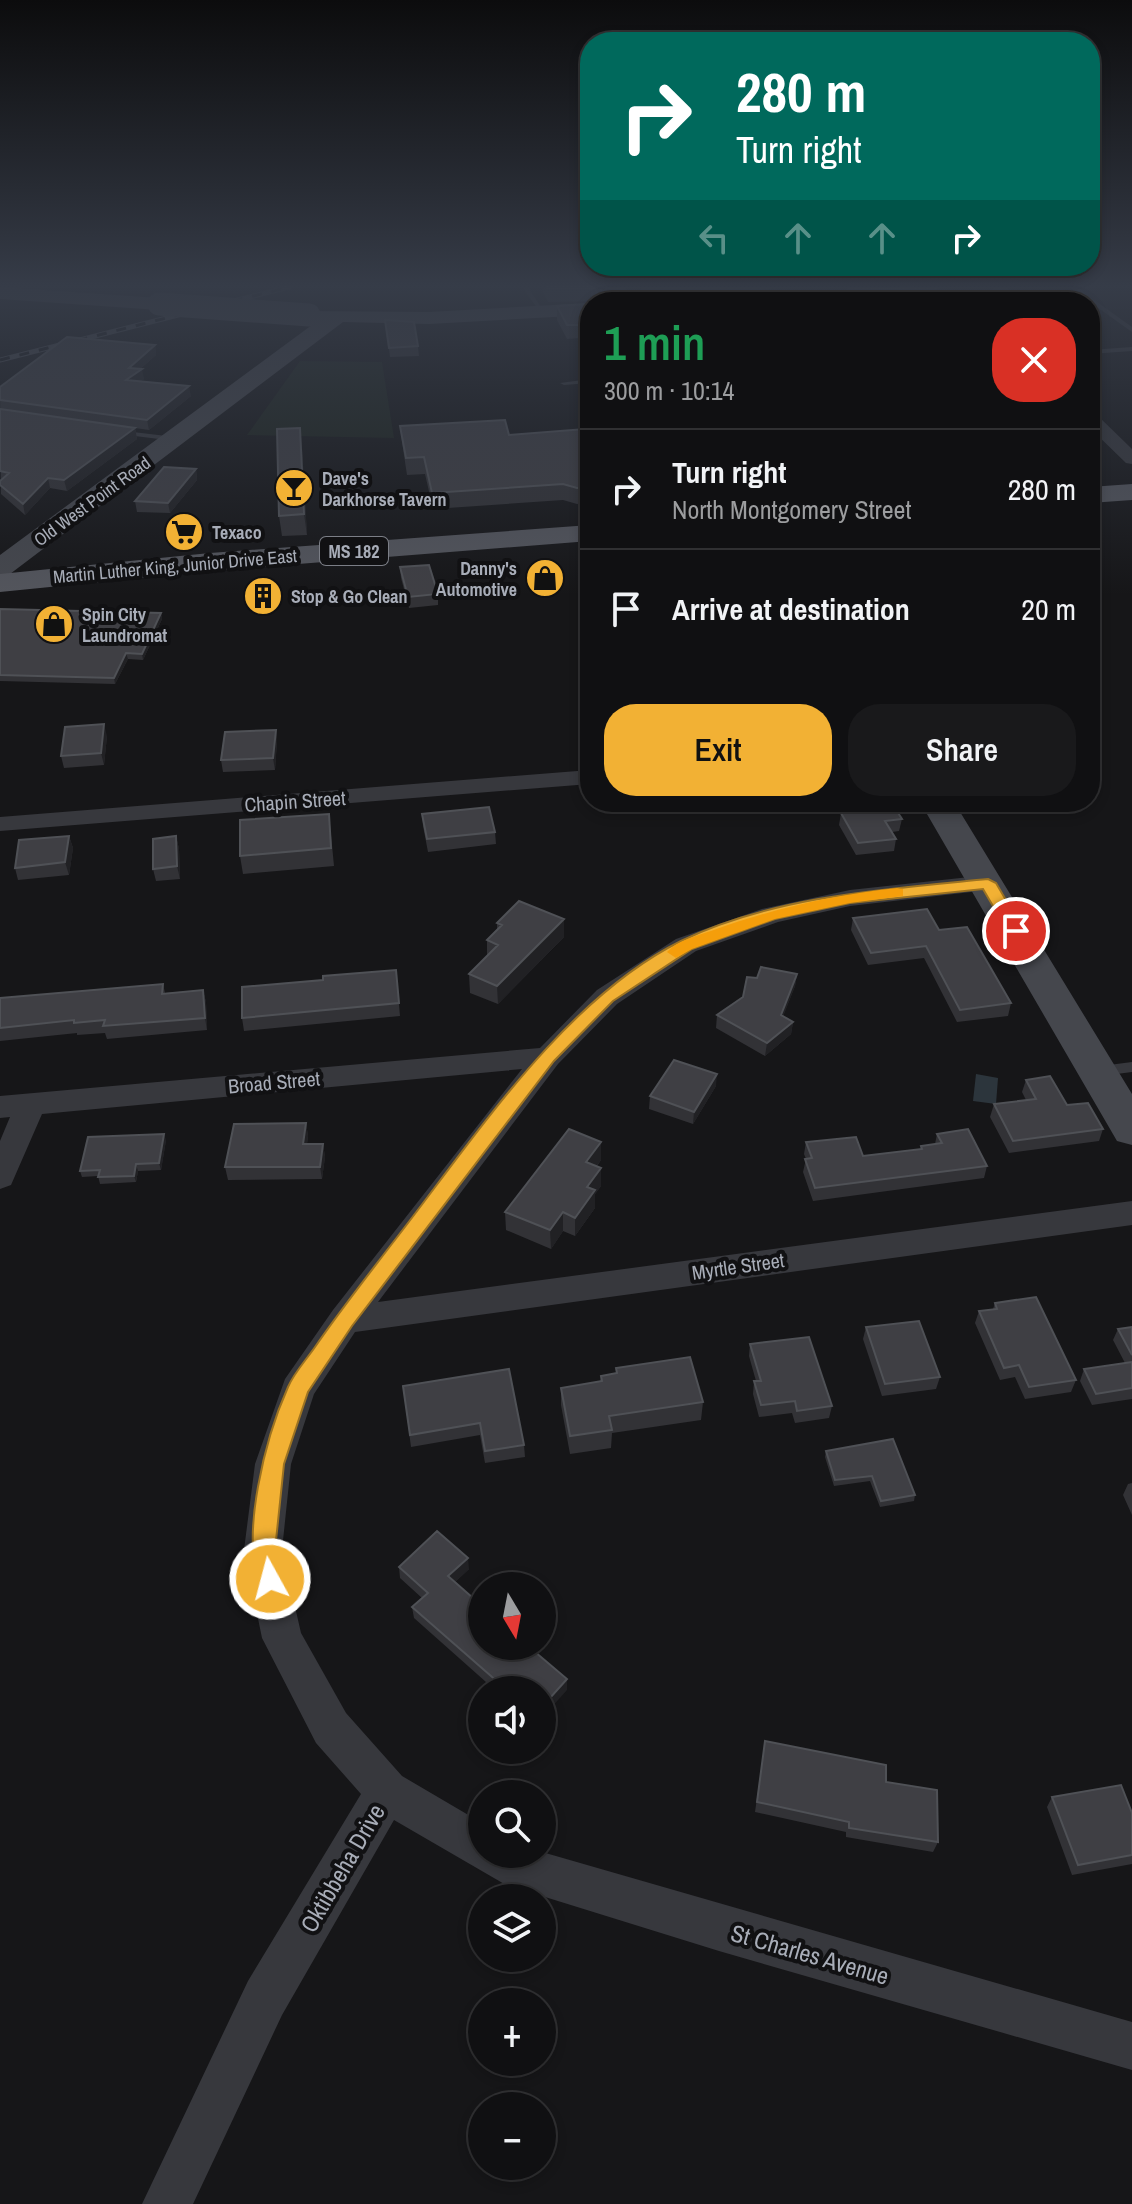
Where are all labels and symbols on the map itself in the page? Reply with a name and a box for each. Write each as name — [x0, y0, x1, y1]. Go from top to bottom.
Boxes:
street label: Old West Point Road — [29, 450, 155, 552]
place label: Dave's Darkhorse Tavern — [322, 466, 446, 512]
bar icon: Dave's Darkhorse Tavern — [273, 467, 315, 509]
supermarket icon: Texaco — [163, 511, 205, 553]
place label: Texaco — [212, 520, 262, 545]
road number: MS 182 — [320, 537, 388, 565]
street label: Martin Luther King, Junior Drive East — [52, 543, 298, 589]
place label: Danny's Automotive — [436, 556, 517, 602]
shop icon: Danny's Automotive — [524, 557, 566, 599]
building icon: Stop & Go Clean — [242, 575, 284, 617]
place label: Stop & Go Clean — [291, 584, 407, 609]
place label: Spin City Laundromat — [82, 602, 167, 648]
shop icon: Spin City Laundromat — [33, 603, 75, 645]
street label: Chapin Street — [244, 784, 347, 818]
pin — [982, 897, 1050, 965]
street label: Broad Street — [227, 1065, 321, 1099]
street label: Myrtle Street — [690, 1246, 786, 1286]
position arrow — [228, 1537, 312, 1621]
north arrow — [468, 1572, 556, 1660]
street label: Oktibbeha Drive — [292, 1798, 392, 1938]
street label: St Charles Avenue — [727, 1916, 893, 1992]

